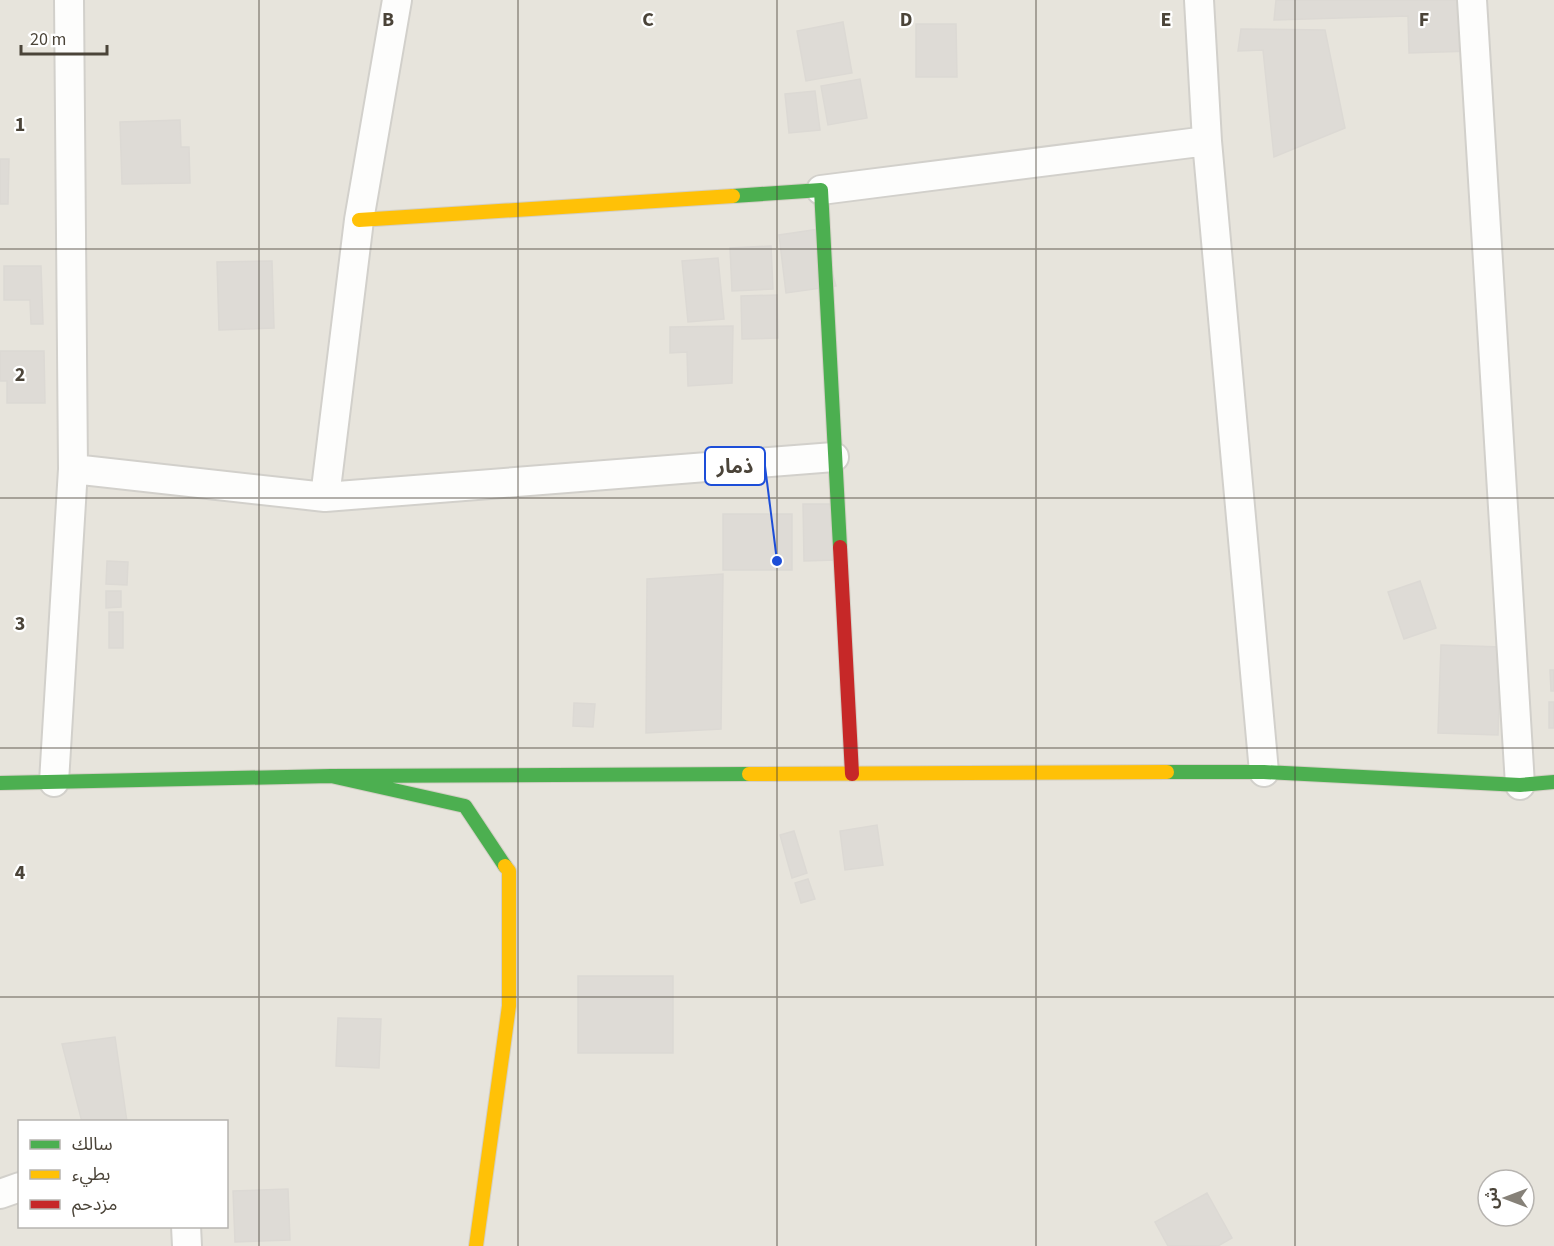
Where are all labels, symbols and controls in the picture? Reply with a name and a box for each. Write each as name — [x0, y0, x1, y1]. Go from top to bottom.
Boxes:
text: B — [382, 6, 394, 34]
text: C — [642, 6, 654, 34]
text: D — [900, 6, 912, 34]
text: E — [1161, 6, 1171, 34]
text: F — [1419, 6, 1429, 34]
scale bar — [21, 18, 106, 56]
text: 20 m — [30, 27, 66, 52]
text: 1 — [15, 111, 25, 139]
text: 2 — [15, 361, 25, 389]
callout: ذمار — [705, 447, 765, 485]
text: ذمار — [716, 453, 753, 481]
text: 3 — [15, 610, 25, 638]
text: 4 — [15, 859, 26, 887]
legend — [18, 1120, 228, 1228]
text: سالك — [72, 1132, 113, 1157]
text: بطيء — [72, 1162, 110, 1187]
north arrow — [1476, 1168, 1536, 1228]
text: ش — [1481, 1187, 1503, 1209]
text: مزدحم — [72, 1192, 117, 1217]

